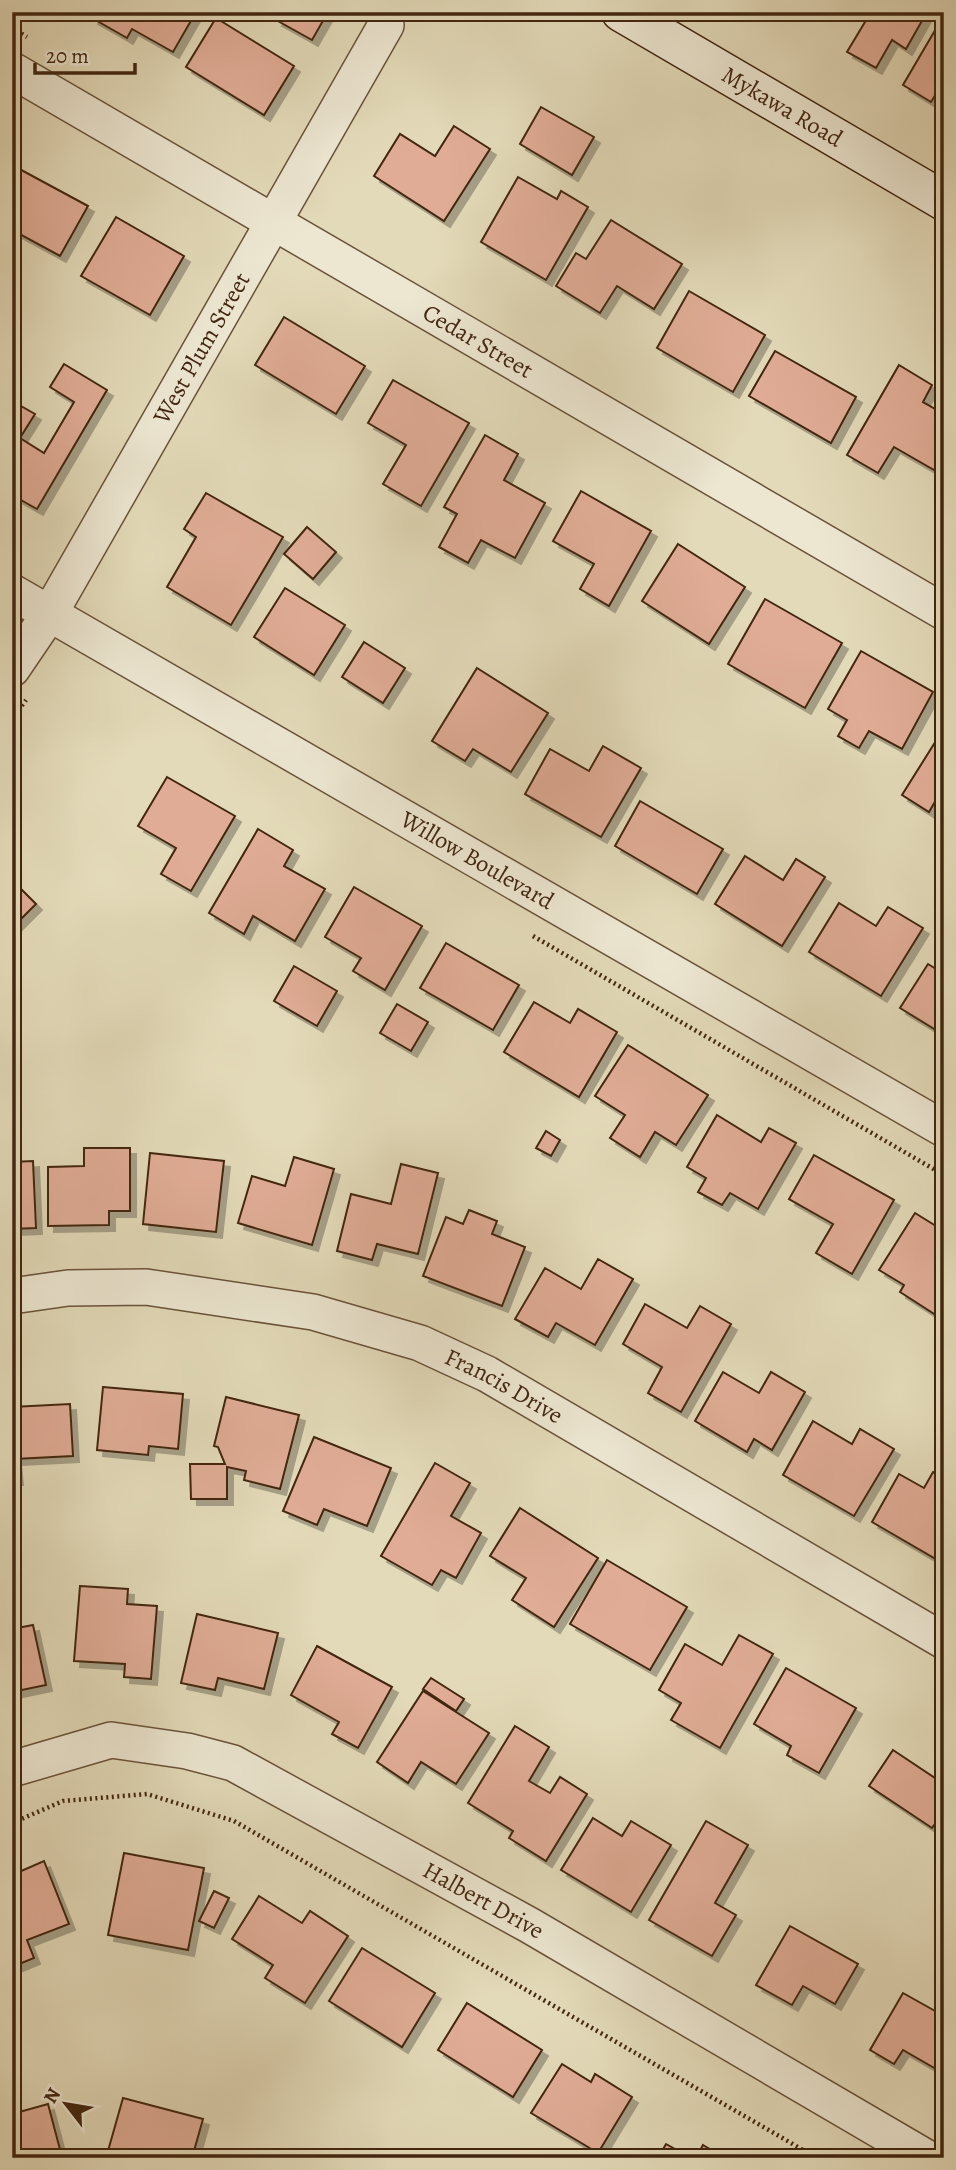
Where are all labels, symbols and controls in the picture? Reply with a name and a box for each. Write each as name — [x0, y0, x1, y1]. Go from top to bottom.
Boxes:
scale bar — [35, 32, 135, 76]
text: 20 m — [46, 42, 89, 70]
street label: Mykawa Road — [716, 58, 849, 154]
street label: West Plum Street — [145, 266, 257, 430]
street label: Cedar Street — [417, 296, 539, 386]
street label: Willow Boulevard — [394, 803, 560, 917]
street label: Francis Drive — [440, 1341, 569, 1431]
street label: Halbert Drive — [417, 1854, 550, 1946]
north arrow — [32, 2068, 102, 2138]
text: N — [38, 2083, 67, 2108]

